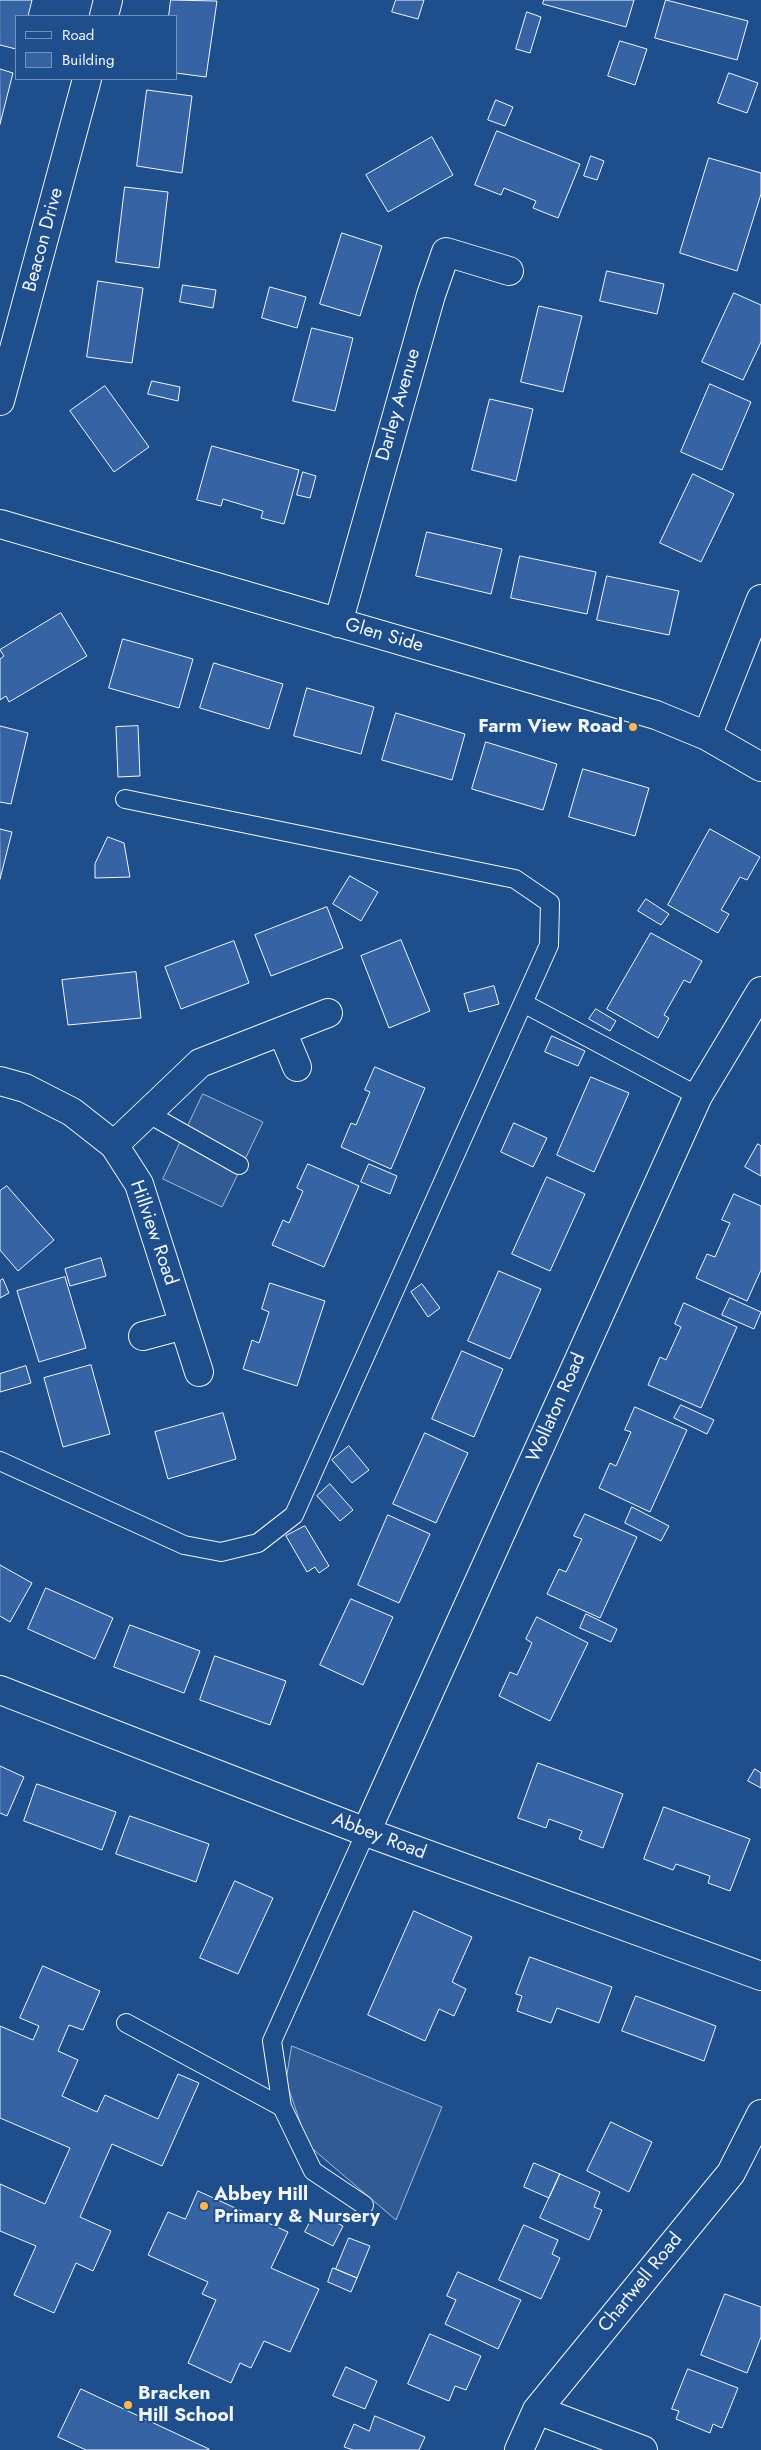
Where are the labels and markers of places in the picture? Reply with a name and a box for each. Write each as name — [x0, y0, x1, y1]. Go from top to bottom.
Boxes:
place label: Farm View Road — [478, 716, 623, 738]
marker: Farm View Road — [627, 721, 639, 733]
place label: Abbey Hill Primary & Nursery — [214, 2184, 380, 2228]
marker: Abbey Hill Primary & Nursery — [198, 2200, 210, 2212]
place label: Bracken Hill School — [138, 2383, 234, 2427]
marker: Bracken Hill School — [122, 2399, 134, 2411]

